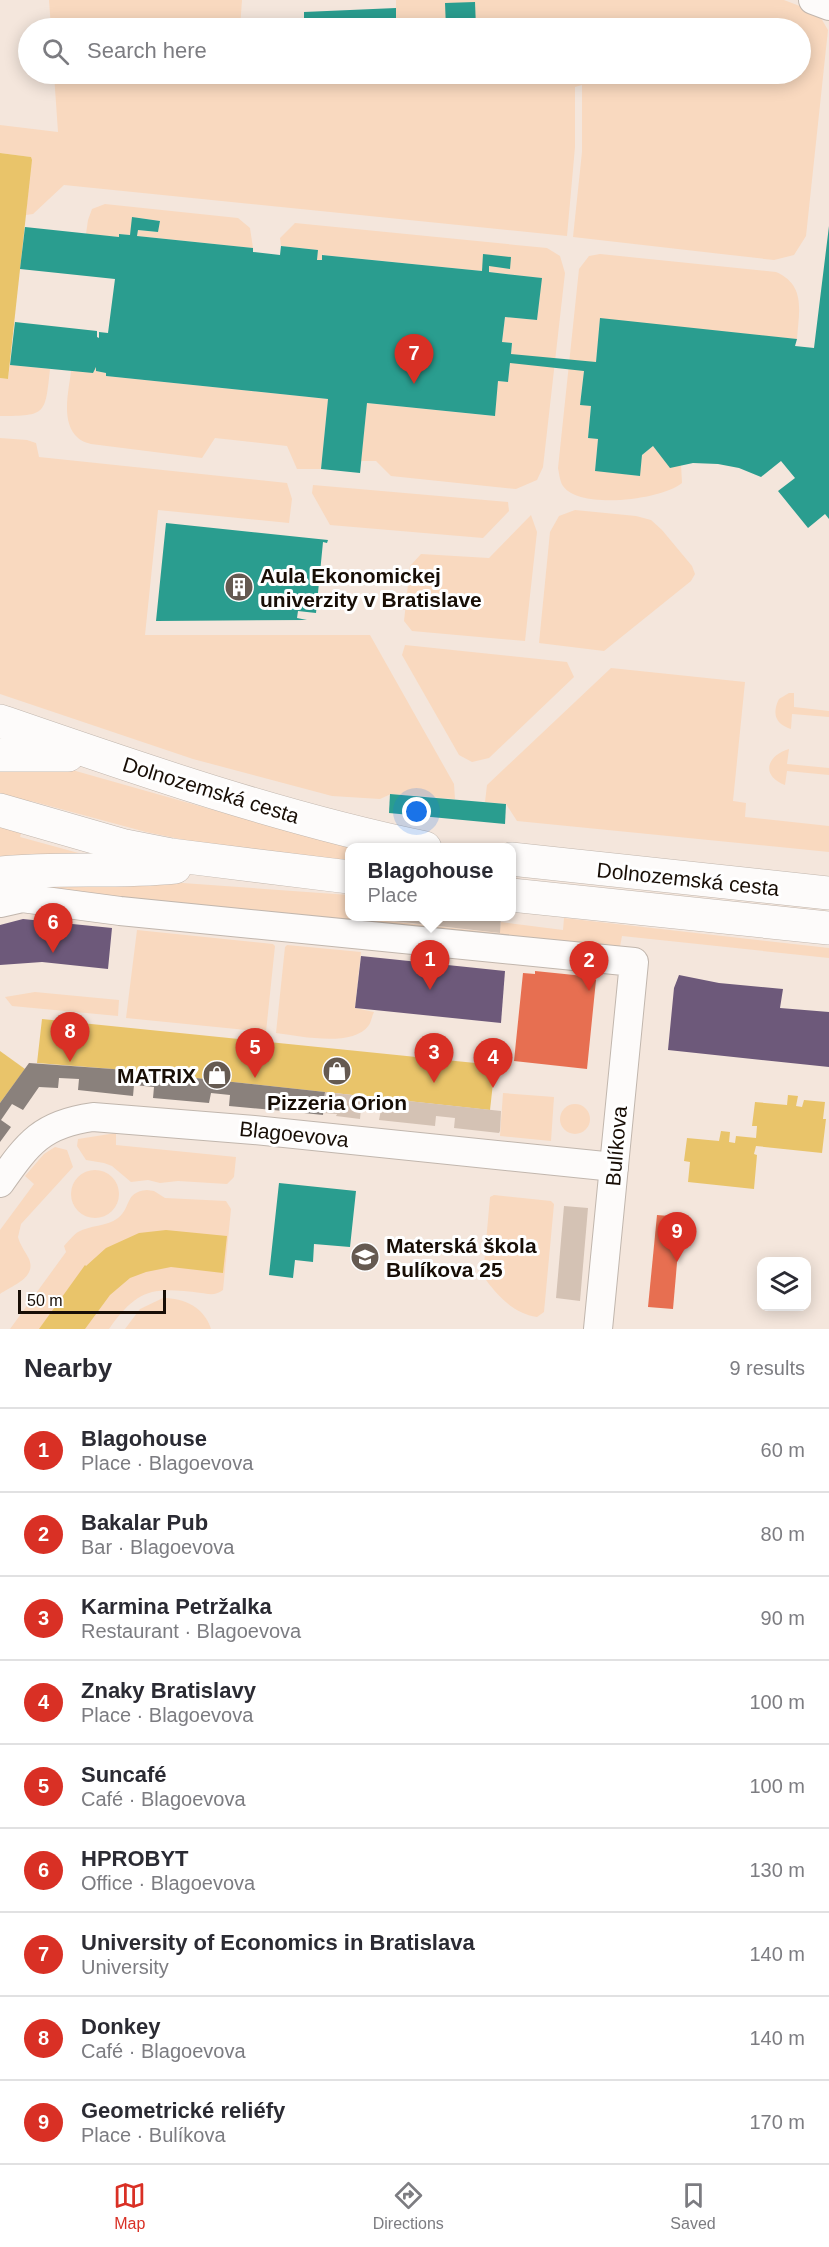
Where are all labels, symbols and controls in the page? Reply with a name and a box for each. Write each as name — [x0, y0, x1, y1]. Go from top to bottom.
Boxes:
search box — [18, 18, 811, 84]
icon: search — [39, 35, 72, 68]
text: Search here — [87, 38, 207, 63]
pin: 7 — [394, 334, 434, 384]
place label: Aula Ekonomickej univerzity v Bratislave — [260, 564, 482, 611]
building icon: Aula Ekonomickej univerzity v Bratislave — [223, 571, 255, 603]
street label: Dolnozemská cesta — [120, 752, 302, 828]
your location — [402, 797, 431, 826]
popup — [345, 843, 516, 921]
text: Blagohouse — [368, 858, 493, 883]
street label: Dolnozemská cesta — [596, 858, 781, 900]
text: Place — [368, 884, 418, 906]
pin: 6 — [34, 904, 72, 953]
pin: 1 — [410, 940, 450, 990]
pin: 2 — [570, 942, 608, 991]
pin: 8 — [50, 1012, 90, 1062]
pin: 5 — [236, 1028, 274, 1078]
pin: 3 — [414, 1034, 454, 1083]
pin: 4 — [474, 1038, 512, 1088]
shop icon: Pizzeria Orion — [321, 1055, 353, 1087]
shop icon: MATRIX — [201, 1059, 233, 1091]
place label: MATRIX — [117, 1064, 196, 1087]
place label: Pizzeria Orion — [267, 1091, 407, 1114]
street label: Bulíkova — [601, 1105, 631, 1187]
street label: Blagoevova — [238, 1117, 350, 1151]
pin: 9 — [658, 1212, 696, 1262]
place label: Materská škola Bulíkova 25 — [386, 1234, 537, 1281]
school or university icon: Materská škola Bulíkova 25 — [349, 1241, 381, 1273]
map controls — [757, 1257, 811, 1311]
button: layers — [757, 1257, 811, 1311]
scale bar — [18, 1287, 166, 1314]
text: 50 m — [27, 1292, 63, 1309]
text: Nearby — [24, 1353, 112, 1383]
text: 9 results — [729, 1357, 805, 1379]
text: Blagohouse — [81, 1426, 207, 1451]
text: 1 — [38, 1439, 49, 1461]
text: 60 m — [761, 1439, 805, 1461]
text: Place · Blagoevova — [81, 1452, 253, 1474]
text: Bakalar Pub — [81, 1510, 208, 1535]
text: 2 — [38, 1523, 49, 1545]
text: 80 m — [761, 1523, 805, 1545]
text: Bar · Blagoevova — [81, 1536, 234, 1558]
text: Karmina Petržalka — [81, 1594, 272, 1619]
text: 3 — [38, 1607, 49, 1629]
text: 90 m — [761, 1607, 805, 1629]
text: Restaurant · Blagoevova — [81, 1620, 301, 1642]
text: Znaky Bratislavy — [81, 1678, 256, 1703]
text: 4 — [38, 1691, 49, 1713]
text: 100 m — [749, 1691, 805, 1713]
text: Place · Blagoevova — [81, 1704, 253, 1726]
text: Suncafé — [81, 1762, 167, 1787]
text: 5 — [38, 1775, 49, 1797]
text: 100 m — [749, 1775, 805, 1797]
text: Café · Blagoevova — [81, 1788, 246, 1810]
text: HPROBYT — [81, 1846, 189, 1871]
text: 6 — [38, 1859, 49, 1881]
text: 130 m — [749, 1859, 805, 1881]
text: Office · Blagoevova — [81, 1872, 255, 1894]
text: University of Economics in Bratislava — [81, 1930, 475, 1955]
text: 7 — [38, 1943, 49, 1965]
text: 140 m — [749, 1943, 805, 1965]
text: University — [81, 1956, 169, 1978]
text: Donkey — [81, 2014, 160, 2039]
text: 8 — [38, 2027, 49, 2049]
text: 140 m — [749, 2027, 805, 2049]
text: Café · Blagoevova — [81, 2040, 246, 2062]
text: Geometrické reliéfy — [81, 2098, 285, 2123]
text: 9 — [38, 2111, 49, 2133]
text: 170 m — [749, 2111, 805, 2133]
text: Place · Bulíkova — [81, 2124, 226, 2146]
tab: Map — [113, 2179, 146, 2233]
tab: Directions — [373, 2179, 444, 2233]
tab: Saved — [670, 2179, 716, 2233]

